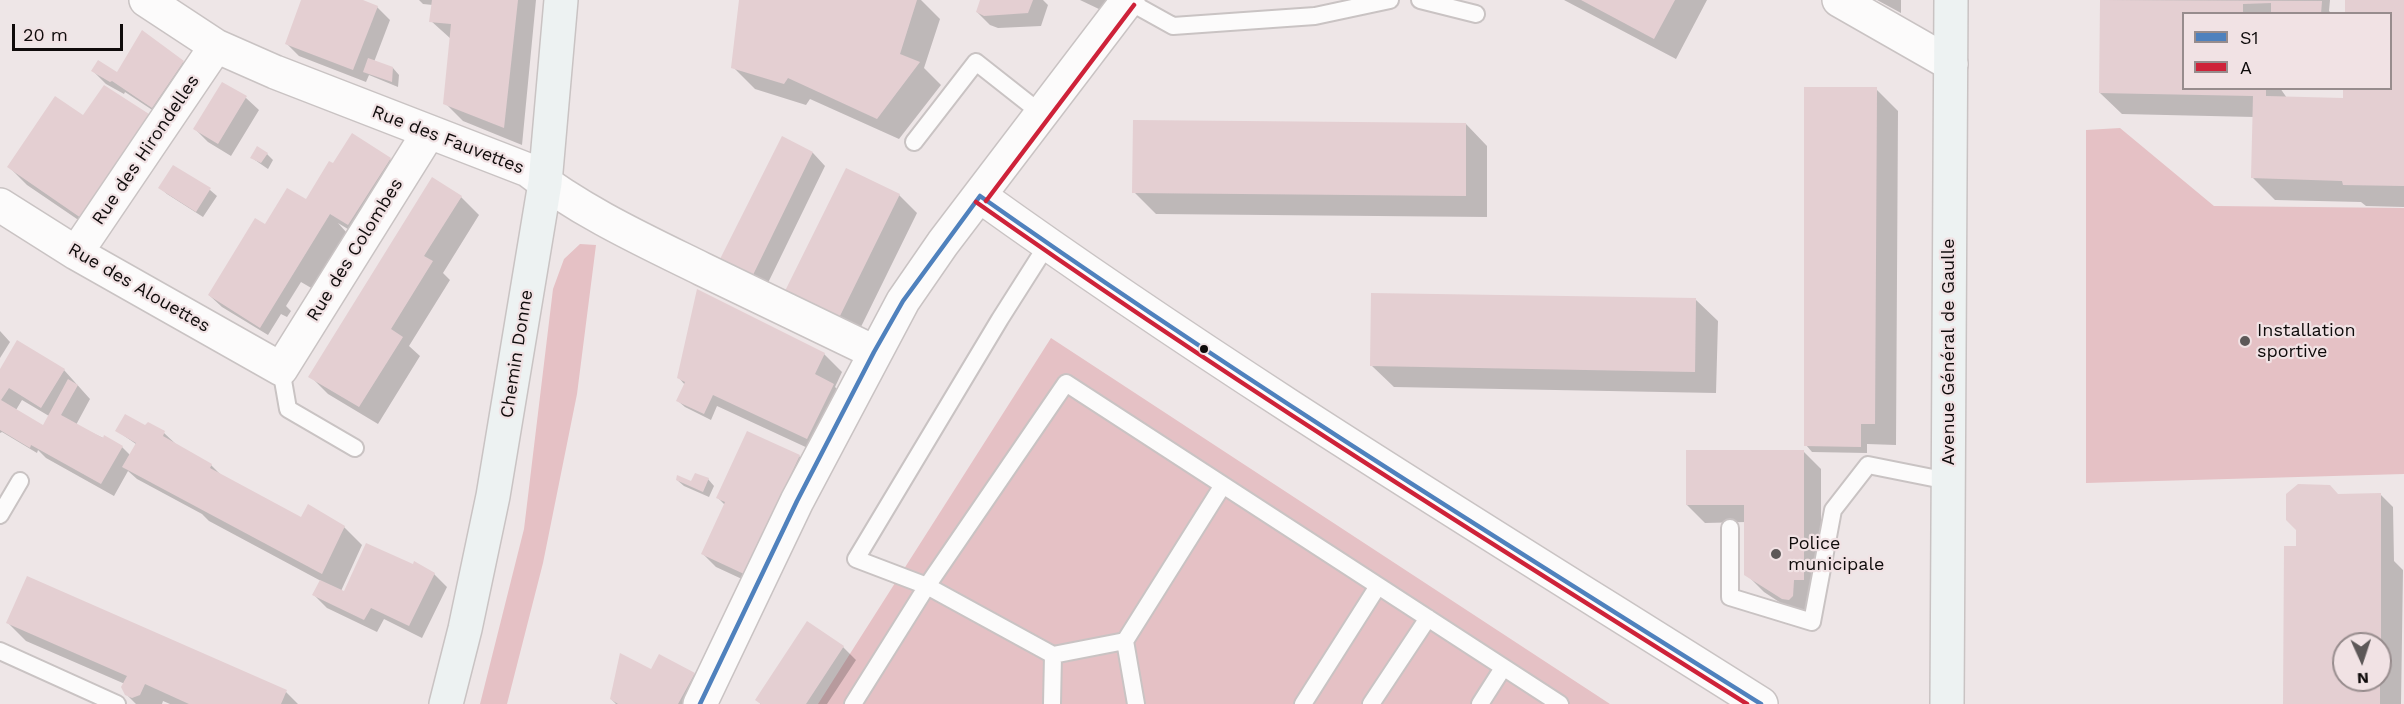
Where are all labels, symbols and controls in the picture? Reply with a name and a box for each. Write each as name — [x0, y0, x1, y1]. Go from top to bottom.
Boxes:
scale bar — [15, 12, 126, 50]
legend — [2182, 12, 2392, 90]
text: 20 m — [23, 24, 68, 45]
text: S1 — [2240, 27, 2259, 48]
text: A — [2240, 57, 2252, 78]
street label: Rue des Hirondelles — [88, 71, 204, 229]
street label: Rue des Fauvettes — [369, 101, 527, 179]
street label: Rue des Colombes — [302, 175, 408, 325]
street label: Avenue Général de Gaulle — [1938, 238, 1960, 466]
street label: Rue des Alouettes — [64, 239, 214, 337]
street label: Chemin Donne — [496, 288, 538, 420]
place label: Installation sportive — [2257, 320, 2356, 362]
marker: Installation sportive — [2238, 334, 2252, 348]
unlabelled marker — [1198, 343, 1210, 355]
place label: Police municipale — [1788, 533, 1884, 576]
marker: Police municipale — [1769, 547, 1783, 561]
north arrow — [2332, 632, 2392, 692]
text: N — [2356, 669, 2369, 688]

